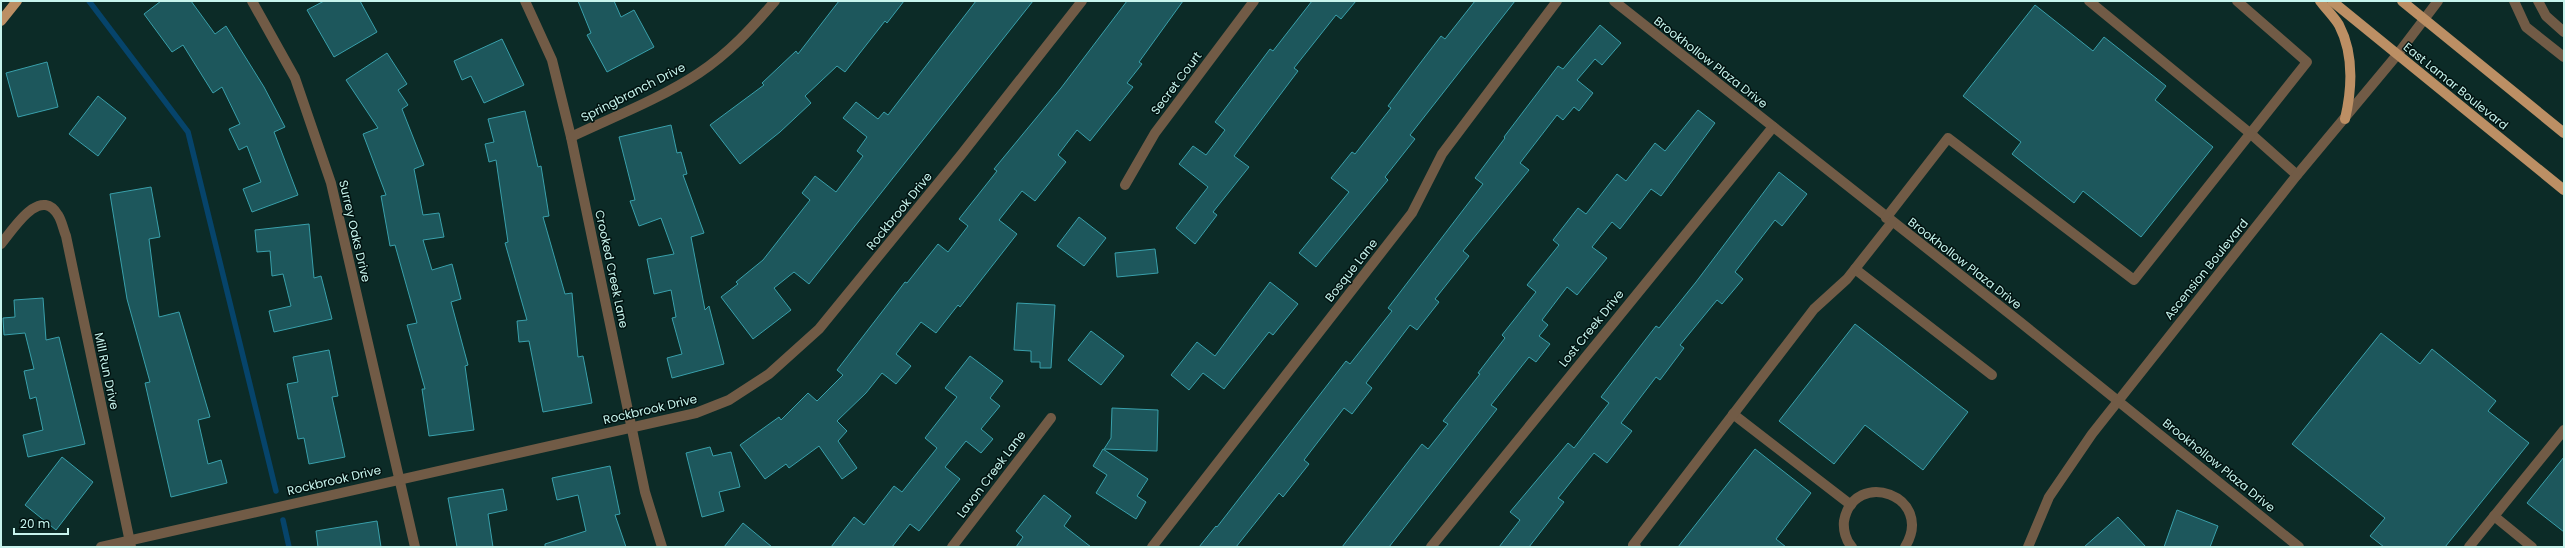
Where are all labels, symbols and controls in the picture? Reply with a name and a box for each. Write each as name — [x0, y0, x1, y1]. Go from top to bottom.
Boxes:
street label: Brookhollow Plaza Drive — [1651, 12, 1771, 112]
street label: East Lamar Boulevard — [2400, 38, 2512, 134]
street label: Secret Court — [1147, 48, 1205, 118]
street label: Springbranch Drive — [578, 58, 688, 126]
street label: Rockbrook Drive — [862, 168, 936, 254]
street label: Surrey Oaks Drive — [335, 178, 375, 284]
street label: Crooked Creek Lane — [591, 208, 633, 330]
street label: Brookhollow Plaza Drive — [1905, 213, 2025, 313]
street label: Ascension Boulevard — [2160, 215, 2252, 323]
street label: Bosque Lane — [1321, 235, 1381, 305]
street label: Lost Creek Drive — [1555, 286, 1627, 370]
street label: Mill Run Drive — [91, 331, 123, 411]
street label: Rockbrook Drive — [601, 390, 699, 428]
street label: Brookhollow Plaza Drive — [2159, 414, 2279, 516]
street label: Lavon Creek Lane — [953, 427, 1029, 521]
street label: Rockbrook Drive — [285, 461, 383, 499]
scale bar — [14, 510, 68, 536]
text: 20 m — [20, 515, 50, 532]

